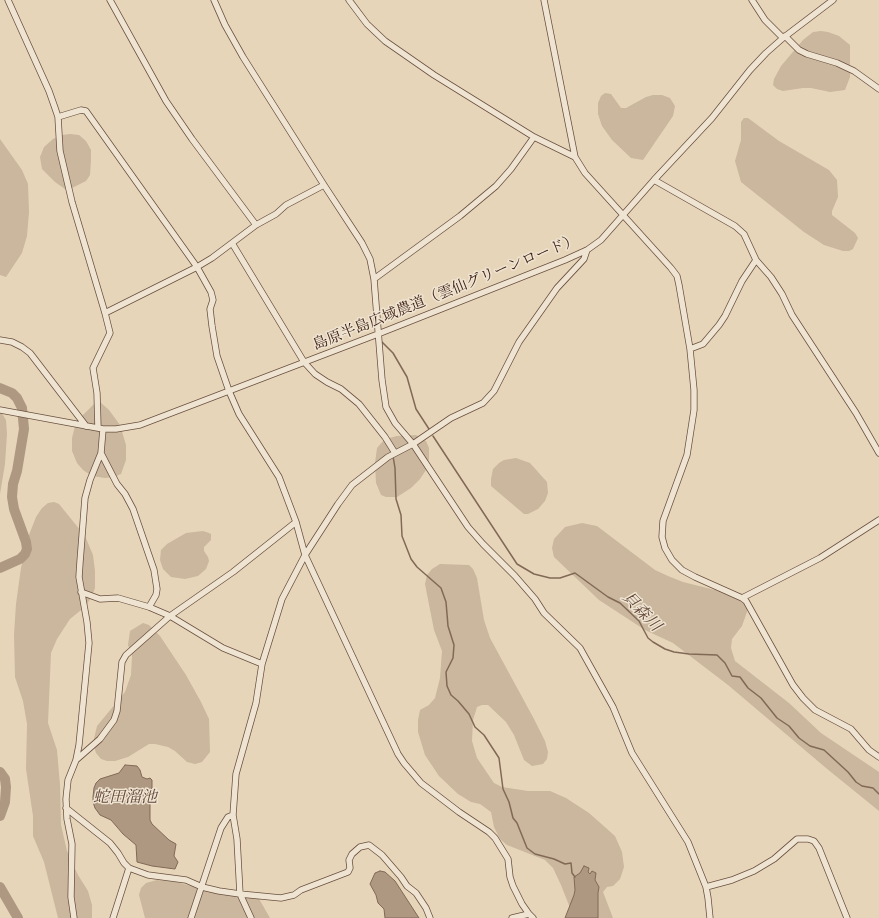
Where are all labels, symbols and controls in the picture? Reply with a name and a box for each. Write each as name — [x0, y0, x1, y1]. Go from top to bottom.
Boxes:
street label: 島原半島広域農道（雲仙グリーンロード） — [311, 231, 581, 355]
water label: 貝森川 — [617, 588, 665, 636]
water label: 蛇田溜池 — [93, 788, 157, 808]

